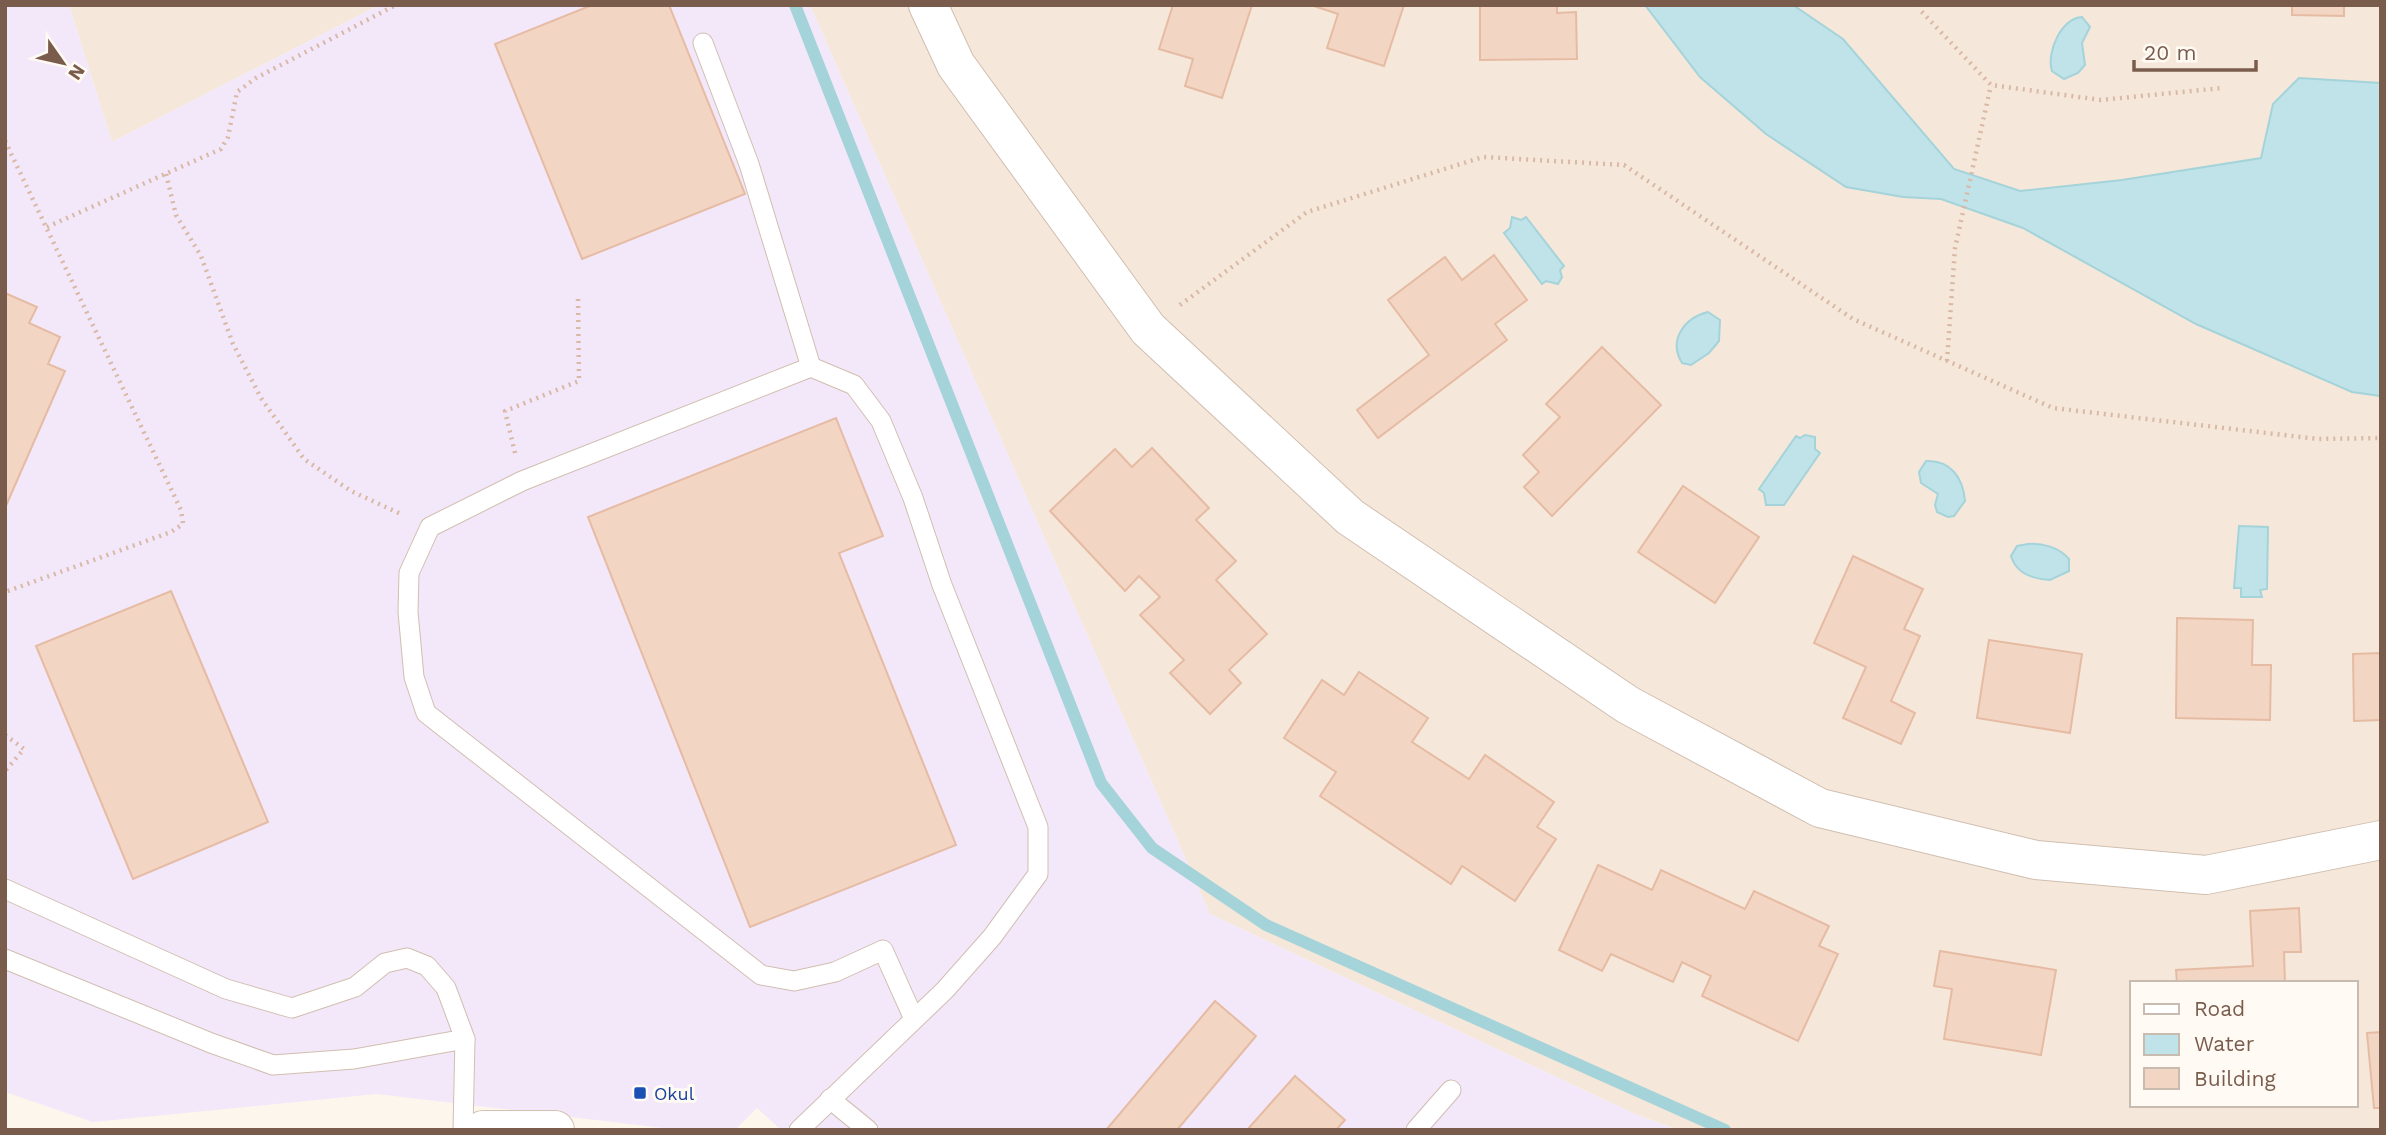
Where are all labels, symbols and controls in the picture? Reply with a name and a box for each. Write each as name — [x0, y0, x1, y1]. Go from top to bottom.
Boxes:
north arrow — [28, 28, 98, 98]
scale bar — [2134, 28, 2256, 72]
text: 20 m — [2144, 40, 2196, 65]
text: N — [63, 60, 90, 84]
legend — [2130, 981, 2358, 1107]
text: Road — [2194, 996, 2245, 1021]
text: Water — [2194, 1031, 2255, 1056]
text: Building — [2194, 1066, 2276, 1091]
place label: Okul — [654, 1083, 695, 1104]
marker: Okul — [632, 1085, 648, 1101]

